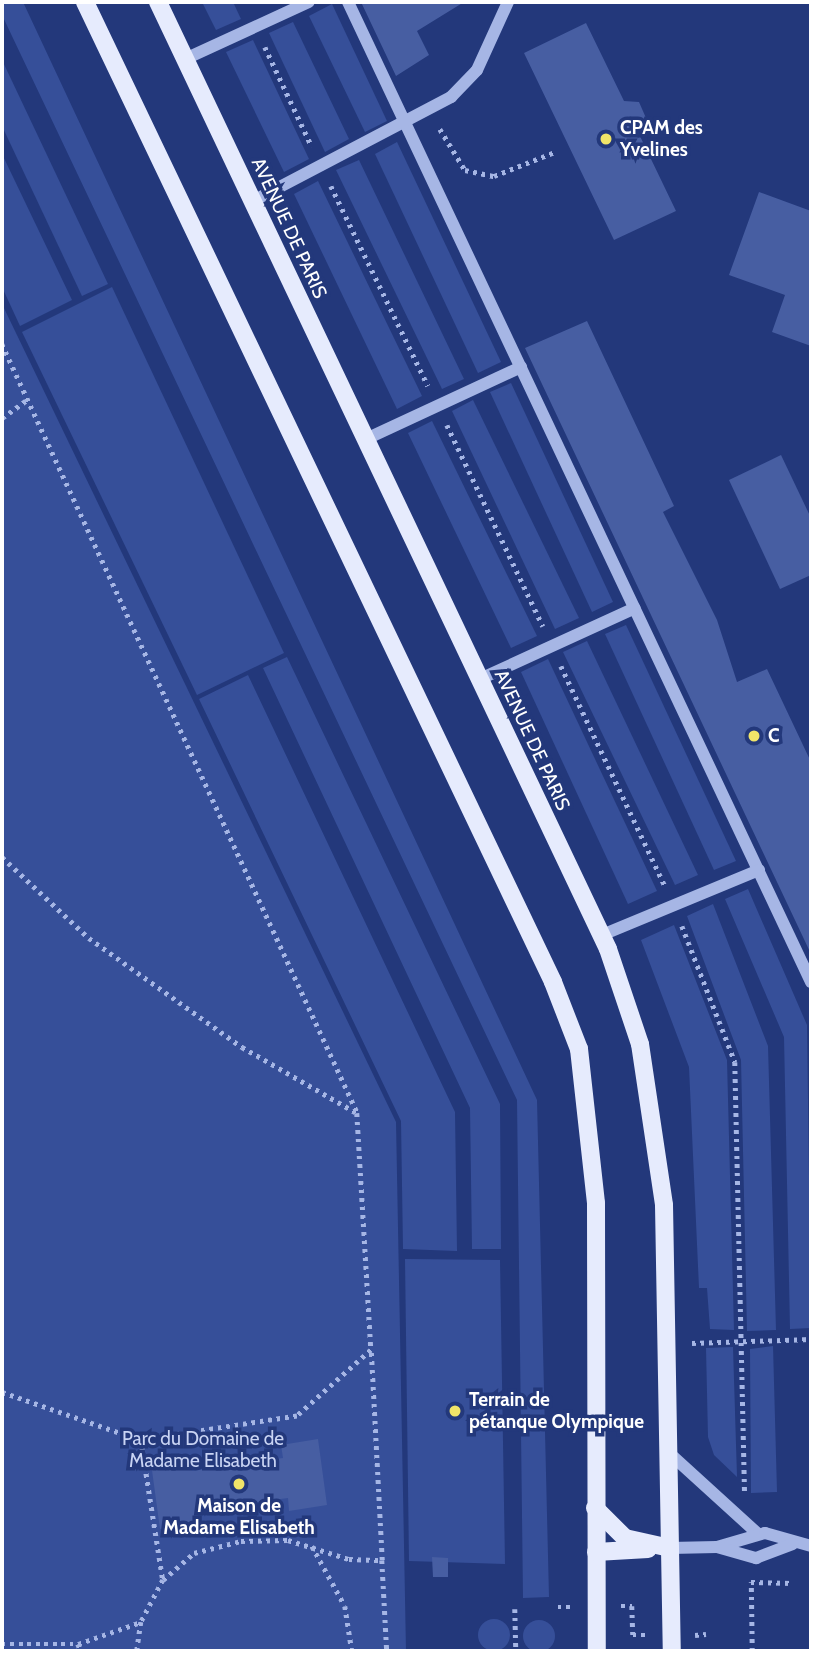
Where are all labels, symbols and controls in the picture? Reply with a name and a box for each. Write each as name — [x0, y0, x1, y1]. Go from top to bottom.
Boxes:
place label: CPAM des Yvelines — [620, 117, 703, 161]
marker: CPAM des Yvelines — [598, 131, 614, 147]
street label: AVENUE DE PARIS — [246, 154, 332, 302]
street label: AVENUE DE PARIS — [489, 666, 575, 814]
place label: C — [768, 725, 780, 747]
marker: C — [746, 728, 762, 744]
place label: Terrain de pétanque Olympique — [469, 1389, 644, 1433]
marker: Terrain de pétanque Olympique — [447, 1403, 463, 1419]
park label: Parc du Domaine de Madame Elisabeth — [122, 1428, 284, 1472]
marker: Maison de Madame Elisabeth — [231, 1476, 247, 1492]
place label: Maison de Madame Elisabeth — [163, 1495, 315, 1539]

